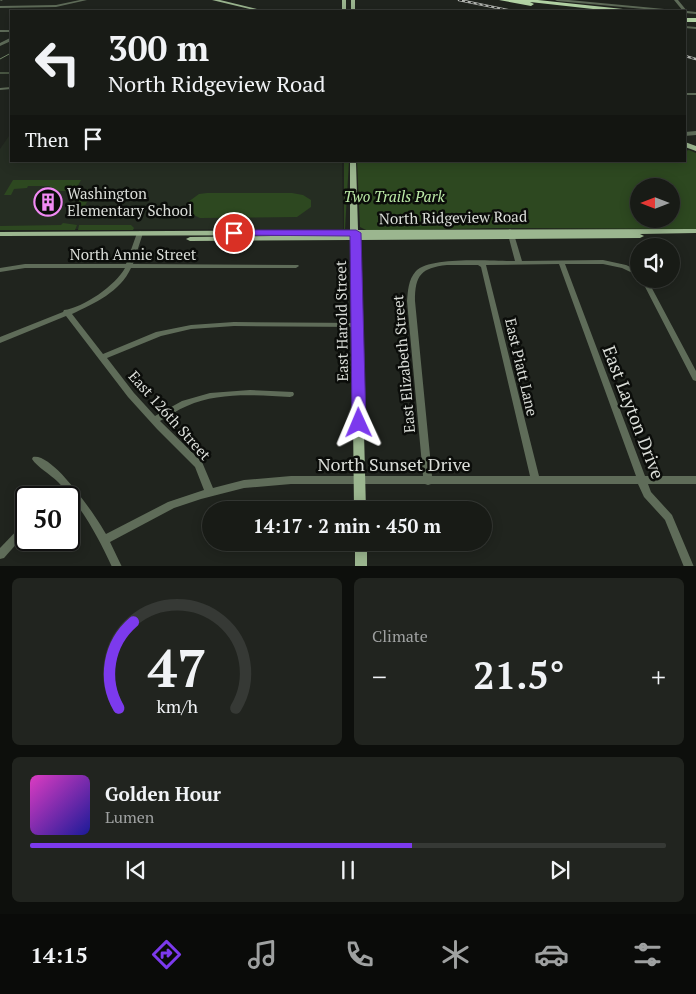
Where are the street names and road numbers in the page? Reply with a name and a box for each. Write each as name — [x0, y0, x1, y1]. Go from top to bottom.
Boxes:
street label: North Ridgeview Road — [379, 206, 527, 228]
street label: North Annie Street — [70, 244, 197, 264]
street label: East Harold Street — [330, 260, 352, 382]
street label: East Elizabeth Street — [387, 294, 419, 434]
street label: East Piatt Lane — [501, 316, 543, 418]
street label: East Layton Drive — [598, 342, 670, 482]
street label: East 126th Street — [124, 366, 216, 464]
street label: North Sunset Drive — [317, 452, 471, 476]

